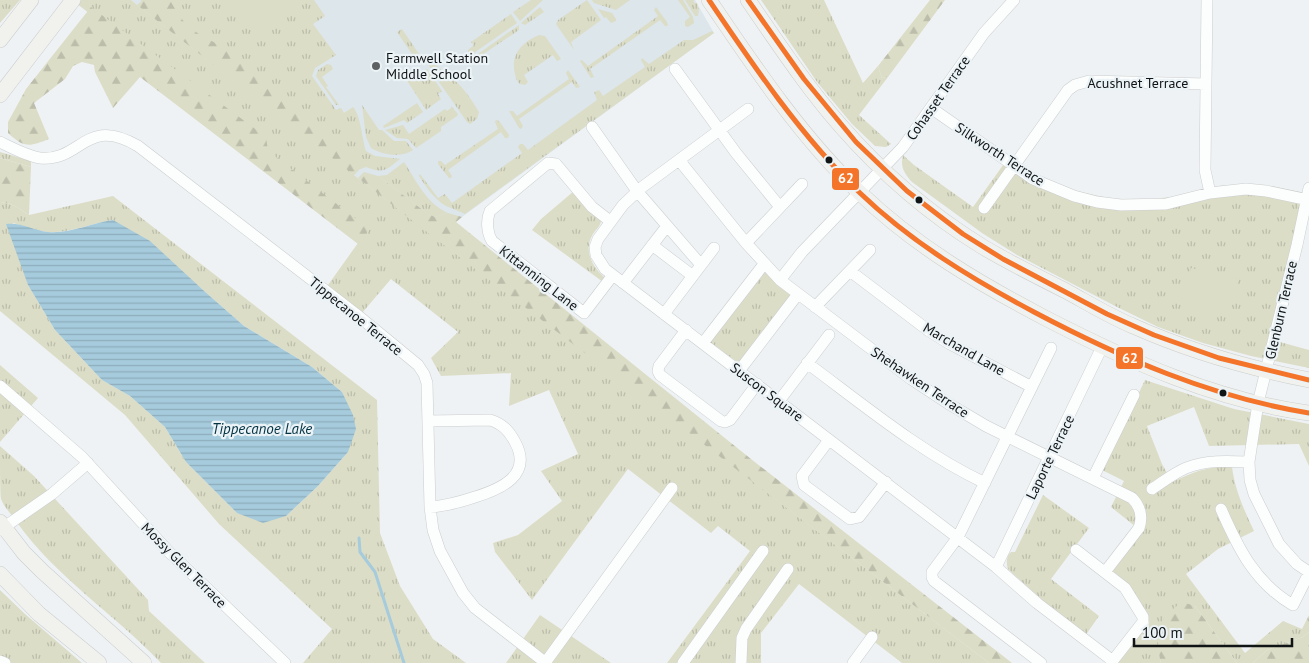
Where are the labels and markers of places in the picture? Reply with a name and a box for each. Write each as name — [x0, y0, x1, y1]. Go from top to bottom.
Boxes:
place label: Farmwell Station Middle School — [386, 49, 488, 83]
marker: Farmwell Station Middle School — [370, 60, 382, 72]
unlabelled marker — [824, 155, 834, 165]
unlabelled marker — [914, 195, 924, 205]
unlabelled marker — [1218, 388, 1228, 398]

